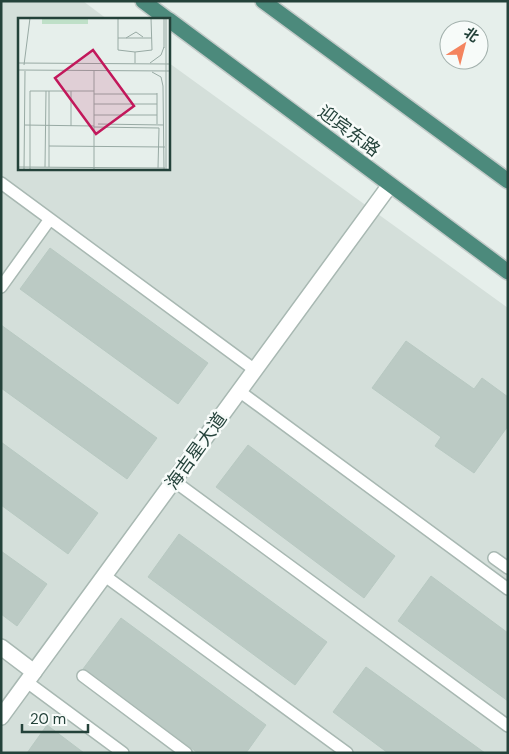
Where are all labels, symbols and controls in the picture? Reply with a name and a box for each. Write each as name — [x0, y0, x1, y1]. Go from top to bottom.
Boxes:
inset map — [18, 18, 170, 170]
north arrow — [439, 20, 489, 70]
text: 北 — [461, 23, 483, 46]
street label: 迎宾东路 — [313, 100, 385, 162]
street label: 海吉星大道 — [160, 408, 232, 494]
scale bar — [22, 702, 89, 734]
text: 20 m — [30, 709, 66, 729]

